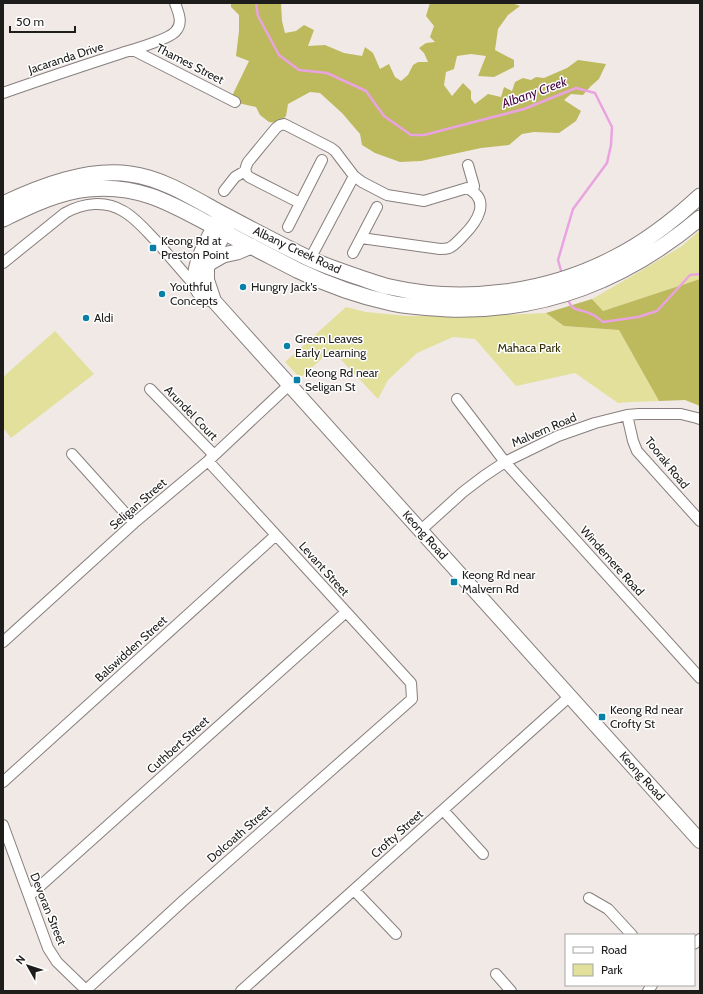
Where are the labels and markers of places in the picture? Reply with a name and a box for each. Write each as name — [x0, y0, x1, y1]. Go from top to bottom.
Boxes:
place label: Keong Rd at Preston Point — [161, 233, 229, 262]
marker: Keong Rd at Preston Point — [148, 243, 158, 253]
place label: Youthful Concepts — [169, 279, 218, 308]
place label: Hungry Jack's — [251, 279, 317, 294]
marker: Hungry Jack's — [238, 282, 248, 292]
marker: Youthful Concepts — [157, 289, 167, 299]
place label: Aldi — [94, 310, 113, 325]
marker: Aldi — [81, 313, 91, 323]
place label: Green Leaves Early Learning — [295, 331, 367, 360]
marker: Green Leaves Early Learning — [282, 341, 292, 351]
place label: Keong Rd near Seligan St — [305, 365, 378, 394]
marker: Keong Rd near Seligan St — [292, 375, 302, 385]
place label: Keong Rd near Malvern Rd — [462, 567, 535, 596]
marker: Keong Rd near Malvern Rd — [449, 577, 459, 587]
place label: Keong Rd near Crofty St — [610, 702, 683, 731]
marker: Keong Rd near Crofty St — [597, 712, 607, 722]

